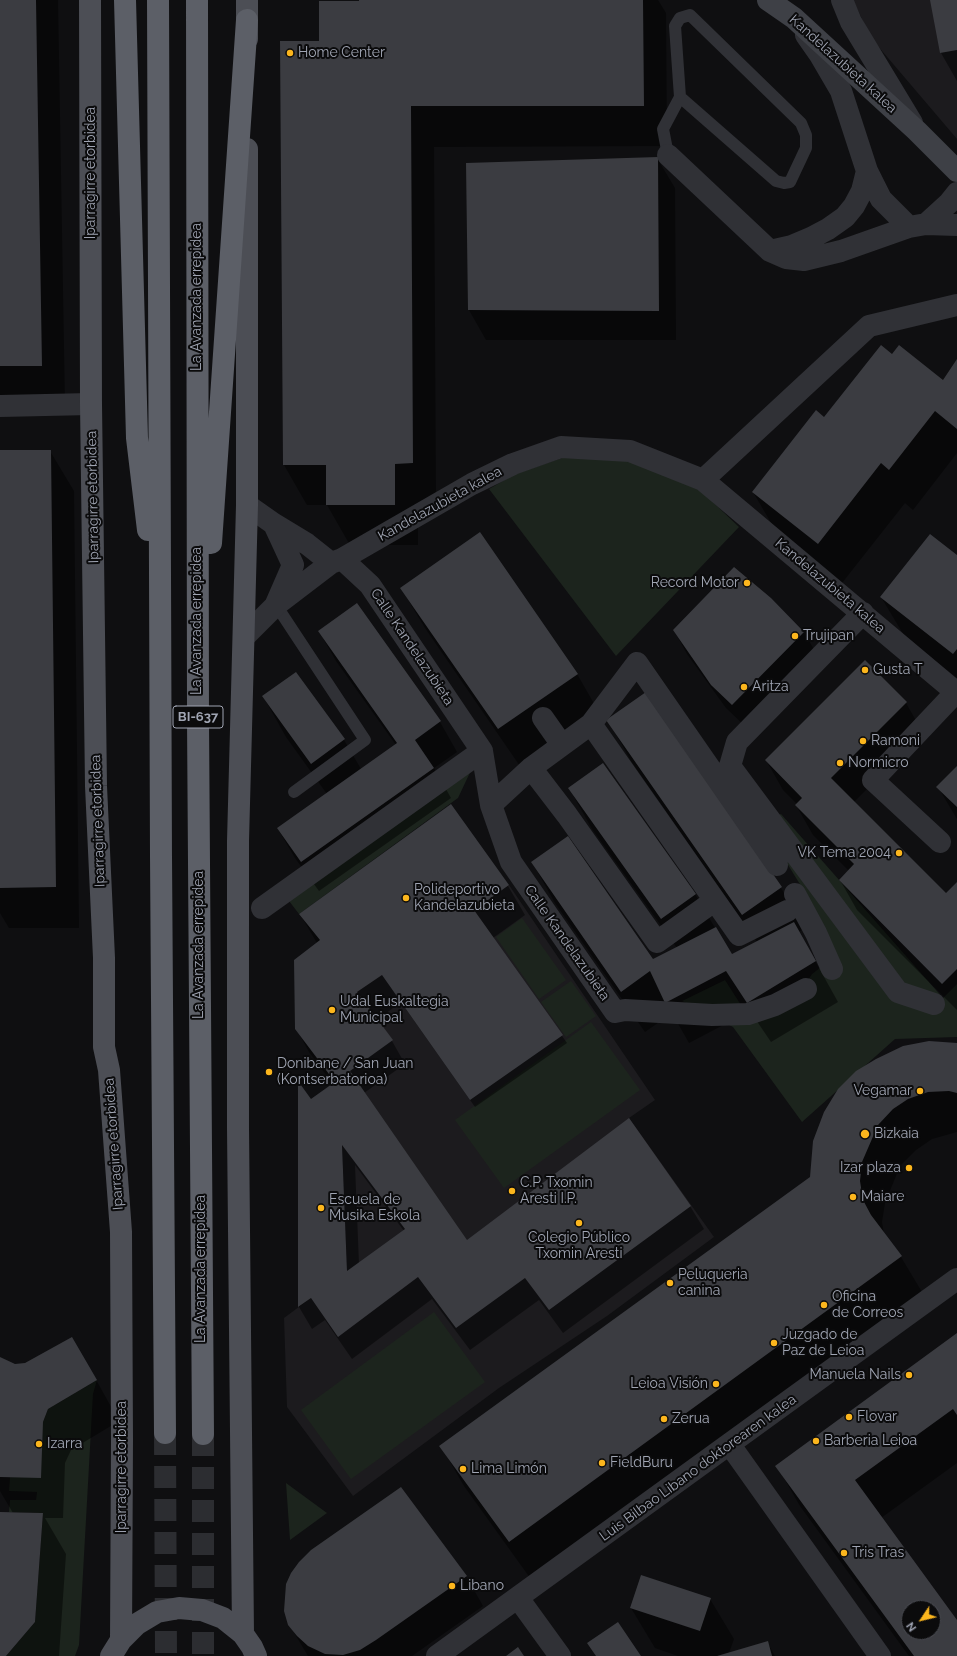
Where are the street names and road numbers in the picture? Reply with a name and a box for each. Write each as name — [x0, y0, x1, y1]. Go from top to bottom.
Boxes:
street label: Kandelazubieta kalea — [786, 11, 900, 117]
street label: Iparragirre etorbidea — [83, 107, 99, 239]
street label: La Avanzada errepidea — [189, 223, 205, 371]
street label: Iparragirre etorbidea — [83, 431, 103, 563]
street label: Kandelazubieta kalea — [375, 463, 505, 545]
street label: Kandelazubieta kalea — [771, 535, 889, 637]
street label: La Avanzada errepidea — [189, 547, 205, 695]
street label: Calle Kandelazubieta — [367, 585, 457, 709]
road number: BI-637 — [173, 706, 223, 728]
street label: Iparragirre etorbidea — [87, 755, 109, 887]
street label: La Avanzada errepidea — [191, 871, 207, 1019]
street label: Calle Kandelazubieta — [521, 882, 613, 1004]
street label: Iparragirre etorbidea — [101, 1077, 127, 1211]
street label: La Avanzada errepidea — [193, 1195, 209, 1343]
street label: Luis Bilbao Libano doktorearen kalea — [596, 1391, 800, 1545]
street label: Iparragirre etorbidea — [114, 1401, 130, 1533]

